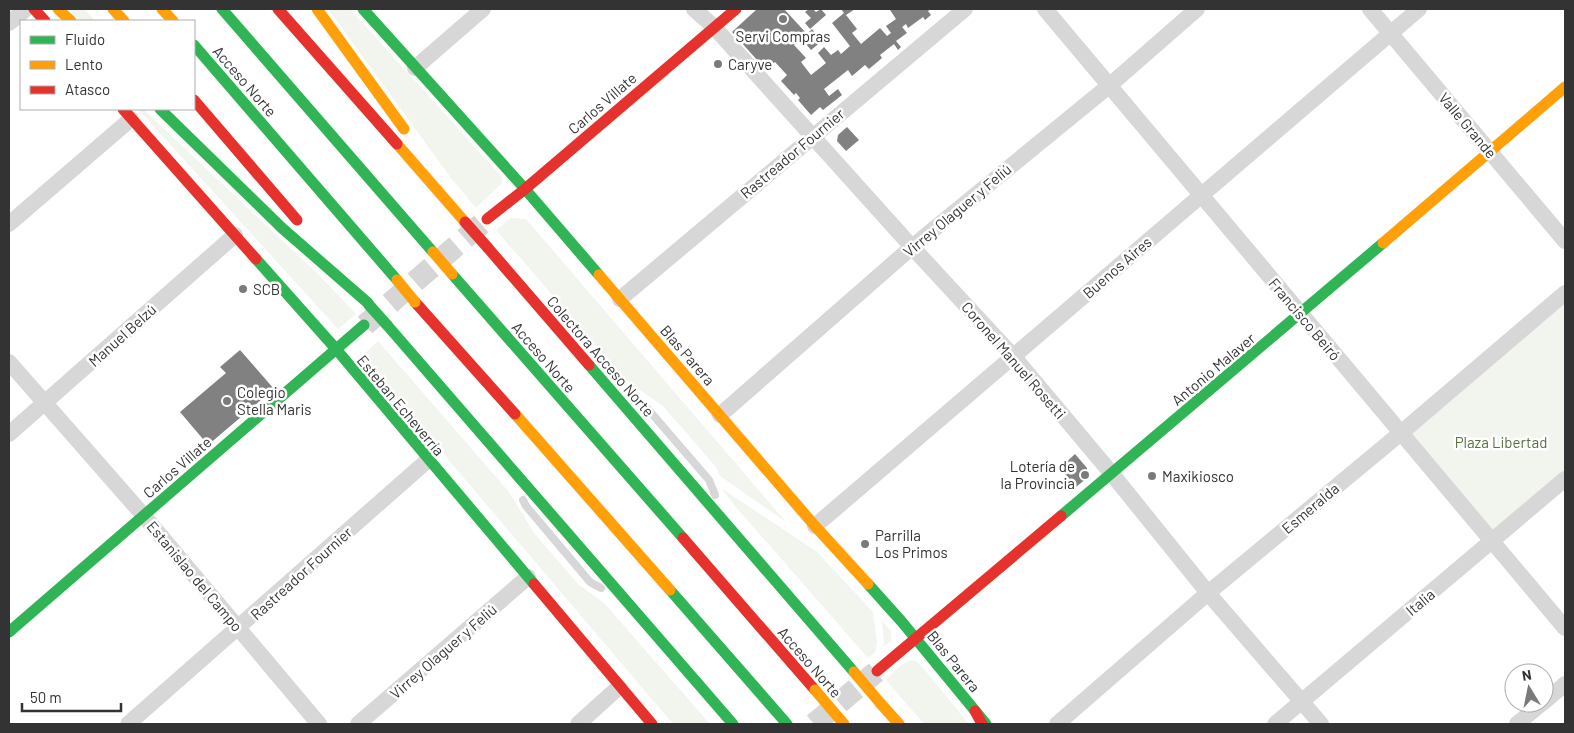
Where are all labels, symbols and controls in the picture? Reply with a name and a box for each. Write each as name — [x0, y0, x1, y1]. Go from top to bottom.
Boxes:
marker: Servi Compras — [777, 13, 789, 25]
legend — [20, 20, 195, 110]
place label: Servi Compras — [736, 27, 830, 45]
text: Fluido — [65, 30, 105, 48]
street label: Acceso Norte — [209, 42, 281, 120]
text: Lento — [65, 55, 103, 73]
place label: Caryve — [728, 55, 772, 73]
marker: Caryve — [712, 58, 724, 70]
street label: Carlos Villate — [564, 69, 640, 137]
text: Atasco — [65, 80, 110, 98]
street label: Valle Grande — [1435, 89, 1501, 161]
street label: Rastreador Fournier — [736, 104, 848, 202]
street label: Virrey Olaguer y Feliú — [899, 160, 1015, 260]
street label: Buenos Aires — [1079, 232, 1155, 302]
street label: Francisco Beiró — [1265, 274, 1345, 364]
place label: SCB — [253, 280, 280, 298]
marker: SCB — [237, 283, 249, 295]
street label: Colectora Acceso Norte — [544, 292, 658, 420]
street label: Coronel Manuel Rosetti — [958, 298, 1070, 422]
street label: Manuel Belzú — [85, 300, 159, 370]
street label: Acceso Norte — [508, 318, 580, 396]
street label: Blas Parera — [657, 321, 719, 389]
street label: Antonio Malaver — [1168, 329, 1259, 409]
street label: Esteban Echeverría — [354, 351, 448, 459]
place label: Colegio Stella Maris — [237, 383, 311, 418]
marker: Colegio Stella Maris — [221, 395, 233, 407]
street label: Carlos Villate — [139, 433, 215, 501]
park label: Plaza Libertad — [1455, 433, 1547, 451]
place label: Lotería de la Provincia — [1001, 457, 1075, 492]
place label: Maxikiosco — [1162, 467, 1234, 485]
marker: Lotería de la Provincia — [1079, 469, 1091, 481]
marker: Maxikiosco — [1146, 470, 1158, 482]
street label: Esmeralda — [1278, 479, 1342, 537]
street label: Estanislao del Campo — [143, 517, 247, 635]
street label: Rastreador Fournier — [247, 522, 356, 623]
place label: Parrilla Los Primos — [875, 526, 948, 561]
marker: Parrilla Los Primos — [859, 538, 871, 550]
street label: Italia — [1402, 585, 1438, 619]
street label: Virrey Olaguer y Feliú — [386, 600, 500, 702]
street label: Acceso Norte — [774, 623, 846, 701]
street label: Blas Parera — [924, 627, 984, 695]
north arrow — [1504, 663, 1554, 713]
text: N — [1521, 666, 1533, 684]
scale bar — [22, 680, 121, 712]
text: 50 m — [30, 688, 62, 706]

